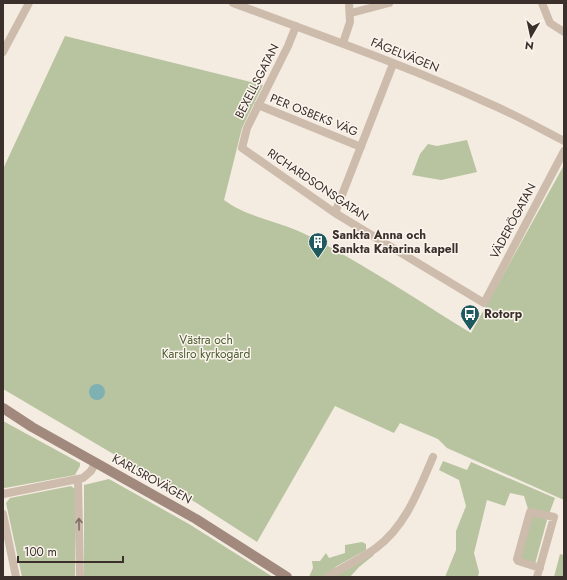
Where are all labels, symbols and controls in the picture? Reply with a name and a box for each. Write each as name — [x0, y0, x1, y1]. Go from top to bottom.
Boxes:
north arrow — [511, 16, 551, 56]
street label: FÅGELVÄGEN — [368, 33, 442, 77]
text: N — [524, 37, 535, 54]
street label: BEXELLSGATAN — [230, 41, 284, 121]
street label: PER OSBEKS VÄG — [267, 89, 361, 141]
street label: RICHARDSONSGATAN — [264, 144, 372, 226]
street label: VÄDERÖGATAN — [486, 180, 540, 262]
place label: Sankta Anna och Sankta Katarina kapell — [332, 226, 458, 258]
building icon: Sankta Anna och Sankta Katarina kapell — [307, 231, 329, 259]
bus stop icon: Rotorp — [459, 303, 481, 331]
place label: Rotorp — [484, 305, 523, 323]
park label: Västra och Karslro kyrkogård — [162, 331, 250, 363]
street label: KARLSROVÄGEN — [109, 450, 195, 508]
one-way arrow — [75, 518, 83, 531]
scale bar — [18, 538, 123, 564]
text: 100 m — [24, 543, 57, 561]

